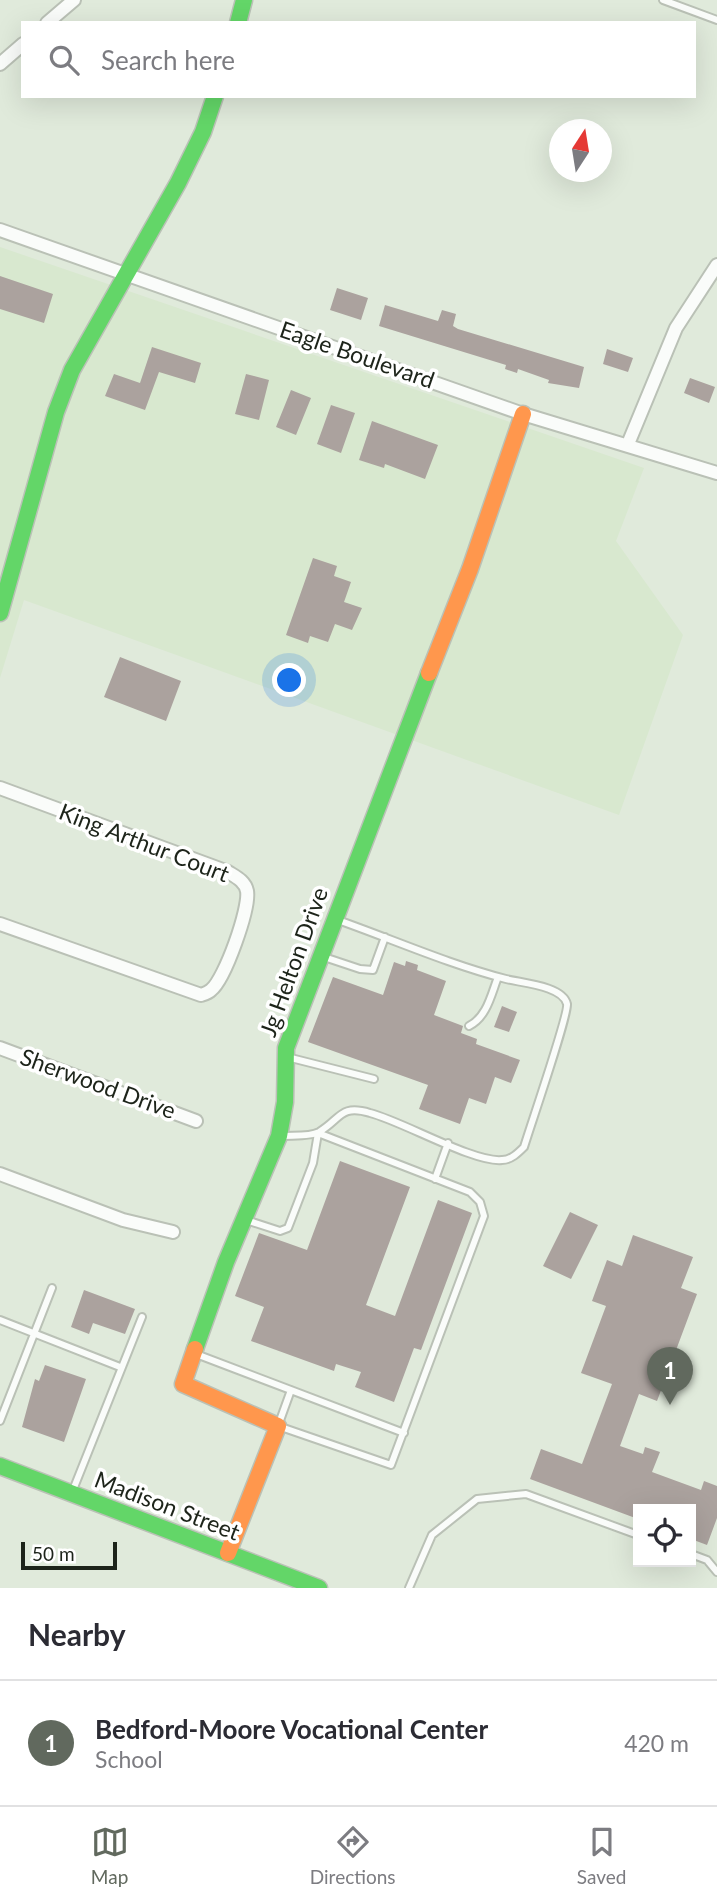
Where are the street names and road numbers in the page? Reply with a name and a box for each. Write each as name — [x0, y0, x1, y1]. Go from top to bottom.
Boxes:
street label: Eagle Boulevard — [276, 314, 438, 394]
street label: King Arthur Court — [55, 797, 234, 888]
street label: Jg Helton Drive — [253, 883, 333, 1040]
street label: Sherwood Drive — [17, 1042, 180, 1124]
street label: Madison Street — [91, 1465, 245, 1546]

